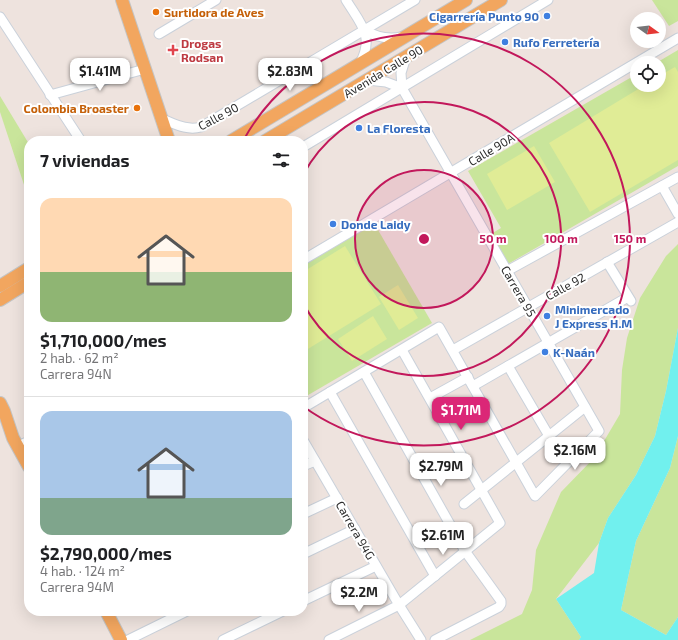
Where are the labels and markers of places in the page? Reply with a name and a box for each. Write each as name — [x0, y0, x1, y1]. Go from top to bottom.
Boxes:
place label: Surtidora de Aves — [164, 5, 264, 19]
marker: Surtidora de Aves — [151, 7, 161, 17]
place label: Cigarrería Punto 90 — [429, 9, 539, 23]
marker: Cigarrería Punto 90 — [542, 11, 552, 21]
place label: Rufo Ferretería — [513, 35, 600, 49]
place label: Drogas Rodsan — [181, 36, 223, 64]
marker: Rufo Ferretería — [500, 37, 510, 47]
marker: Drogas Rodsan — [168, 45, 178, 55]
pin: $1.41M — [67, 58, 133, 92]
pin: $2.83M — [257, 58, 323, 92]
place label: Colombia Broaster — [24, 101, 129, 115]
marker: Colombia Broaster — [132, 103, 142, 113]
place label: La Floresta — [367, 121, 431, 135]
marker: La Floresta — [354, 123, 364, 133]
place label: Donde Laidy — [341, 217, 411, 232]
marker: Donde Laidy — [328, 219, 338, 229]
centre of rings — [417, 232, 431, 246]
place label: Minimercado J Express H.M — [555, 302, 632, 330]
marker: Minimercado J Express H.M — [542, 311, 552, 321]
place label: K-Naán — [553, 345, 595, 359]
marker: K-Naán — [540, 347, 550, 357]
pin: $1.71M — [428, 397, 494, 431]
pin: $2.16M — [542, 437, 608, 471]
pin: $2.79M — [408, 453, 474, 487]
pin: $2.61M — [410, 522, 476, 556]
pin: $2.2M — [331, 579, 387, 613]

